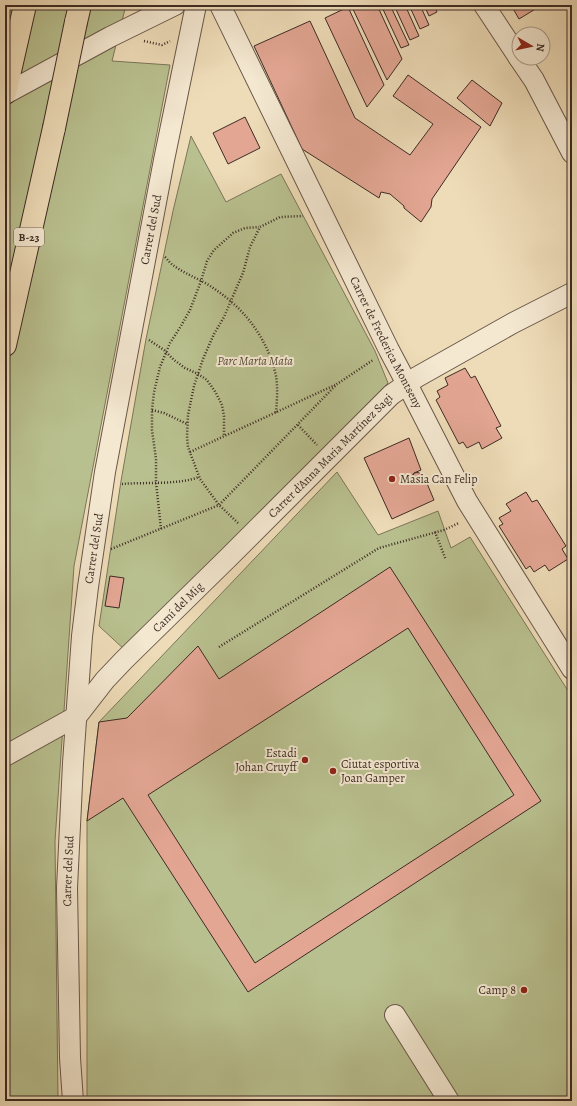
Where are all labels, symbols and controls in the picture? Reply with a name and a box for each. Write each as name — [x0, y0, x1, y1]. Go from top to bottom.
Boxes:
north arrow — [511, 26, 551, 66]
text: N — [532, 42, 548, 53]
street label: Carrer del Sud — [136, 193, 165, 266]
road number: B-23 — [14, 228, 44, 246]
street label: Carrer de Frederica Montseny — [346, 274, 426, 412]
park label: Parc Marta Mata — [217, 353, 293, 369]
street label: Carrer d'Anna Maria Martínez Sagi — [265, 390, 396, 521]
place label: Masia Can Felip — [400, 471, 478, 487]
marker: Masia Can Felip — [387, 474, 397, 484]
street label: Carrer del Sud — [81, 512, 107, 585]
street label: Camí del Mig — [149, 579, 207, 636]
place label: Estadi Johan Cruyff — [235, 745, 299, 775]
marker: Estadi Johan Cruyff — [300, 755, 310, 765]
place label: Ciutat esportiva Joan Gamper — [341, 756, 420, 786]
marker: Ciutat esportiva Joan Gamper — [328, 766, 338, 776]
street label: Carrer del Sud — [59, 835, 78, 907]
place label: Camp 8 — [478, 982, 516, 998]
marker: Camp 8 — [519, 985, 529, 995]

